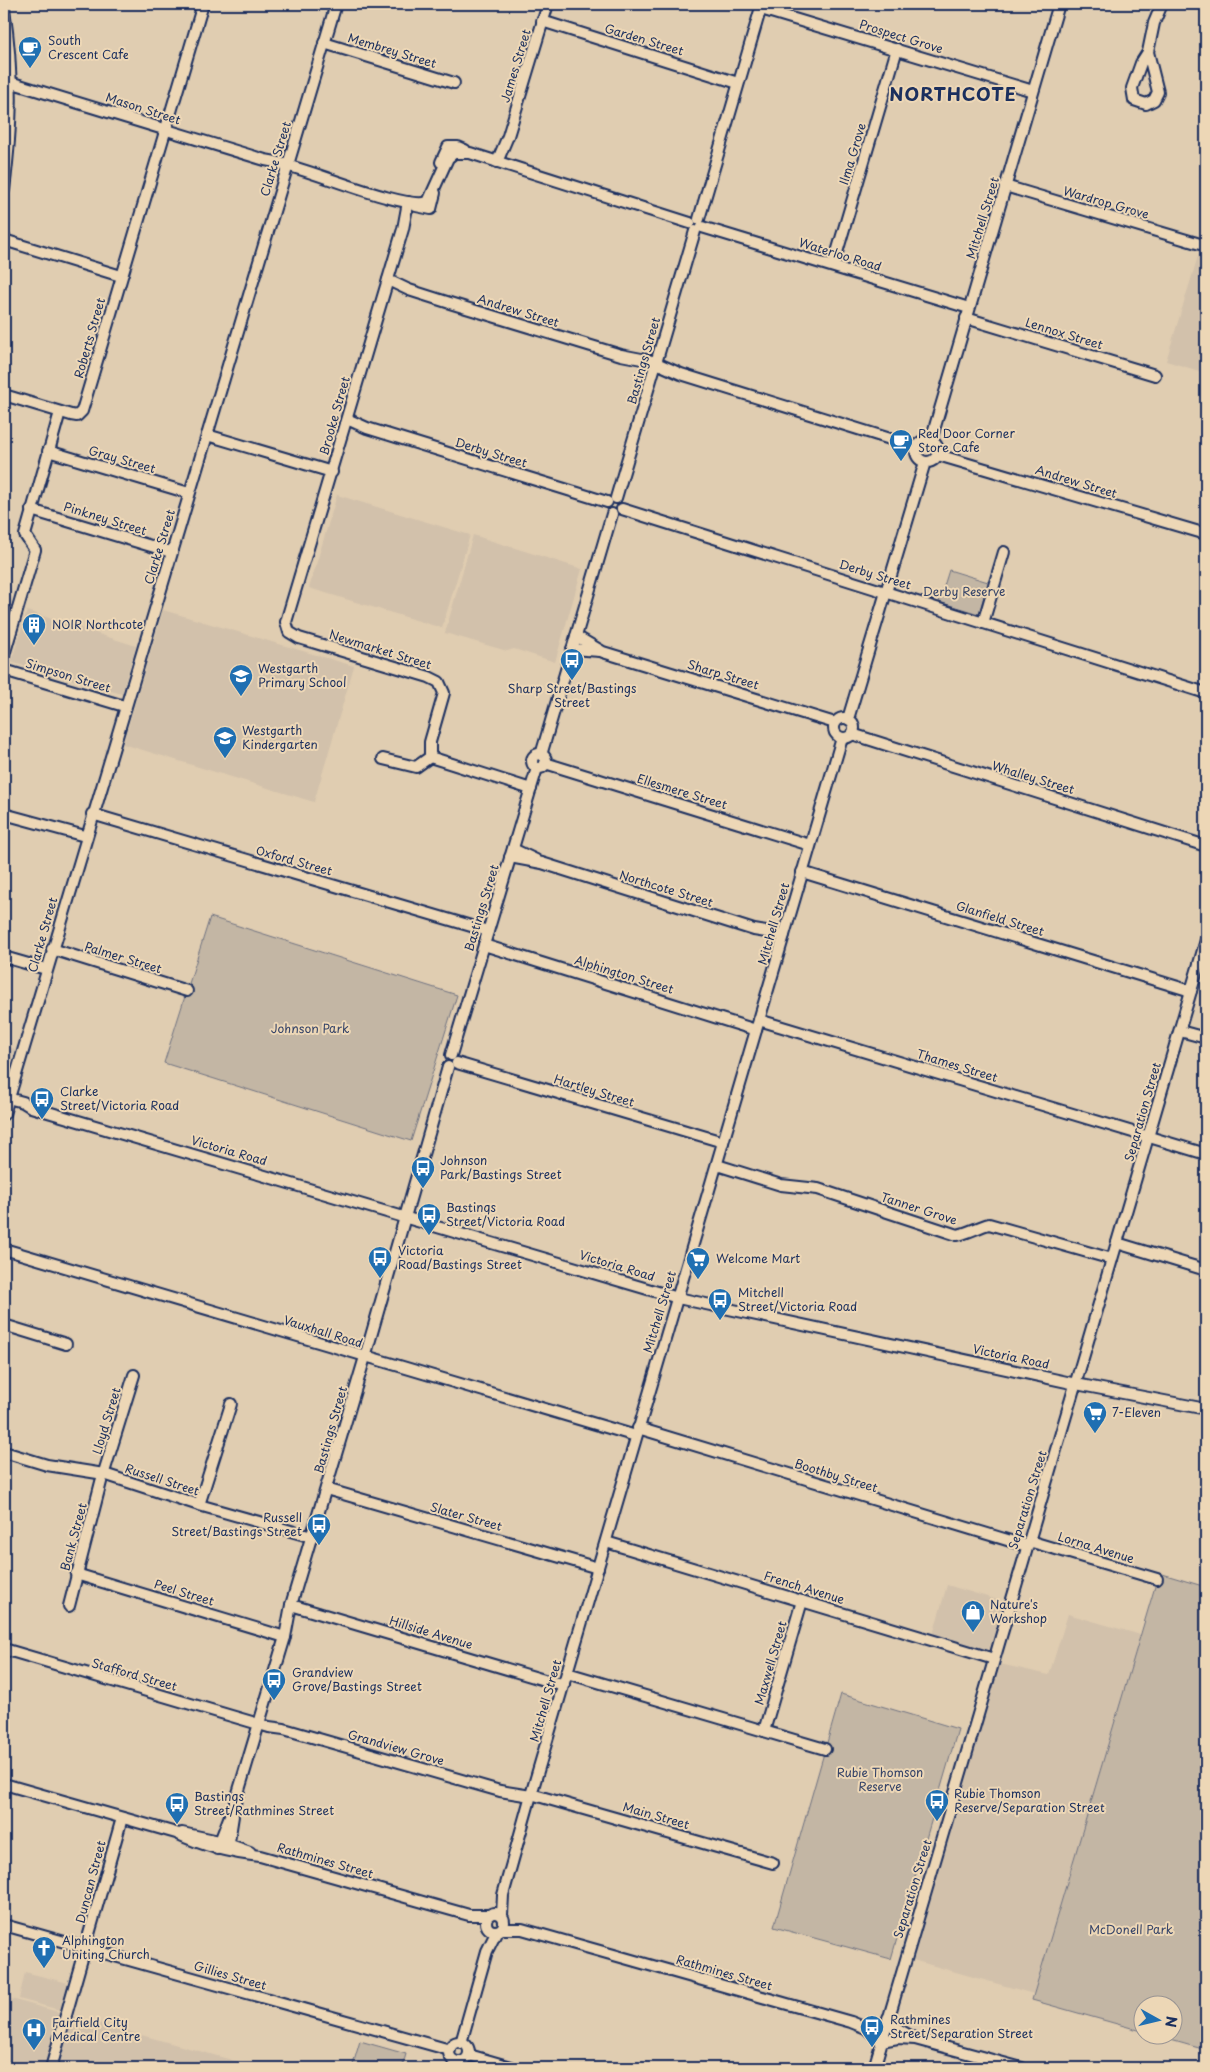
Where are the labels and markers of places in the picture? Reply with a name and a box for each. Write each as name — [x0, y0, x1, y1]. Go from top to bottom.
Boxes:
place label: South Crescent Cafe — [48, 31, 129, 63]
cafe icon: South Crescent Cafe — [17, 35, 43, 69]
place label: Red Door Corner Store Cafe — [918, 424, 1015, 456]
cafe icon: Red Door Corner Store Cafe — [888, 428, 914, 462]
building icon: NOIR Northcote — [21, 612, 47, 646]
place label: NOIR Northcote — [52, 615, 143, 633]
bus stop icon: Sharp Street/Bastings Street — [559, 647, 585, 681]
place label: Westgarth Primary School — [258, 659, 346, 691]
school or university icon: Westgarth Primary School — [228, 663, 254, 697]
place label: Sharp Street/Bastings Street — [508, 679, 637, 711]
place label: Westgarth Kindergarten — [242, 721, 318, 753]
school or university icon: Westgarth Kindergarten — [212, 725, 238, 759]
place label: Clarke Street/Victoria Road — [60, 1082, 179, 1114]
bus stop icon: Clarke Street/Victoria Road — [29, 1086, 55, 1120]
place label: Johnson Park/Bastings Street — [440, 1151, 562, 1183]
bus stop icon: Johnson Park/Bastings Street — [410, 1155, 436, 1189]
place label: Bastings Street/Victoria Road — [446, 1198, 565, 1230]
bus stop icon: Bastings Street/Victoria Road — [416, 1202, 442, 1236]
place label: Victoria Road/Bastings Street — [398, 1241, 522, 1273]
bus stop icon: Victoria Road/Bastings Street — [367, 1245, 393, 1279]
supermarket icon: Welcome Mart — [685, 1246, 711, 1280]
place label: Welcome Mart — [716, 1249, 800, 1267]
place label: Mitchell Street/Victoria Road — [738, 1283, 857, 1315]
bus stop icon: Mitchell Street/Victoria Road — [707, 1287, 733, 1321]
supermarket icon: 7-Eleven — [1082, 1400, 1108, 1434]
place label: 7-Eleven — [1112, 1403, 1161, 1421]
place label: Russell Street/Bastings Street — [171, 1508, 302, 1540]
bus stop icon: Russell Street/Bastings Street — [306, 1512, 332, 1546]
place label: Nature's Workshop — [990, 1595, 1047, 1627]
shop icon: Nature's Workshop — [960, 1599, 986, 1633]
place label: Grandview Grove/Bastings Street — [292, 1663, 422, 1695]
bus stop icon: Grandview Grove/Bastings Street — [261, 1667, 287, 1701]
place label: Rubie Thomson Reserve/Separation Street — [954, 1784, 1105, 1816]
place label: Bastings Street/Rathmines Street — [194, 1787, 334, 1819]
bus stop icon: Rubie Thomson Reserve/Separation Street — [924, 1788, 950, 1822]
bus stop icon: Bastings Street/Rathmines Street — [164, 1791, 190, 1825]
place label: Alphington Uniting Church — [62, 1931, 150, 1963]
church icon: Alphington Uniting Church — [31, 1935, 57, 1969]
place label: Rathmines Street/Separation Street — [890, 2010, 1033, 2042]
place label: Fairfield City Medical Centre — [52, 2013, 140, 2045]
bus stop icon: Rathmines Street/Separation Street — [859, 2014, 885, 2048]
hospital icon: Fairfield City Medical Centre — [21, 2017, 47, 2051]

